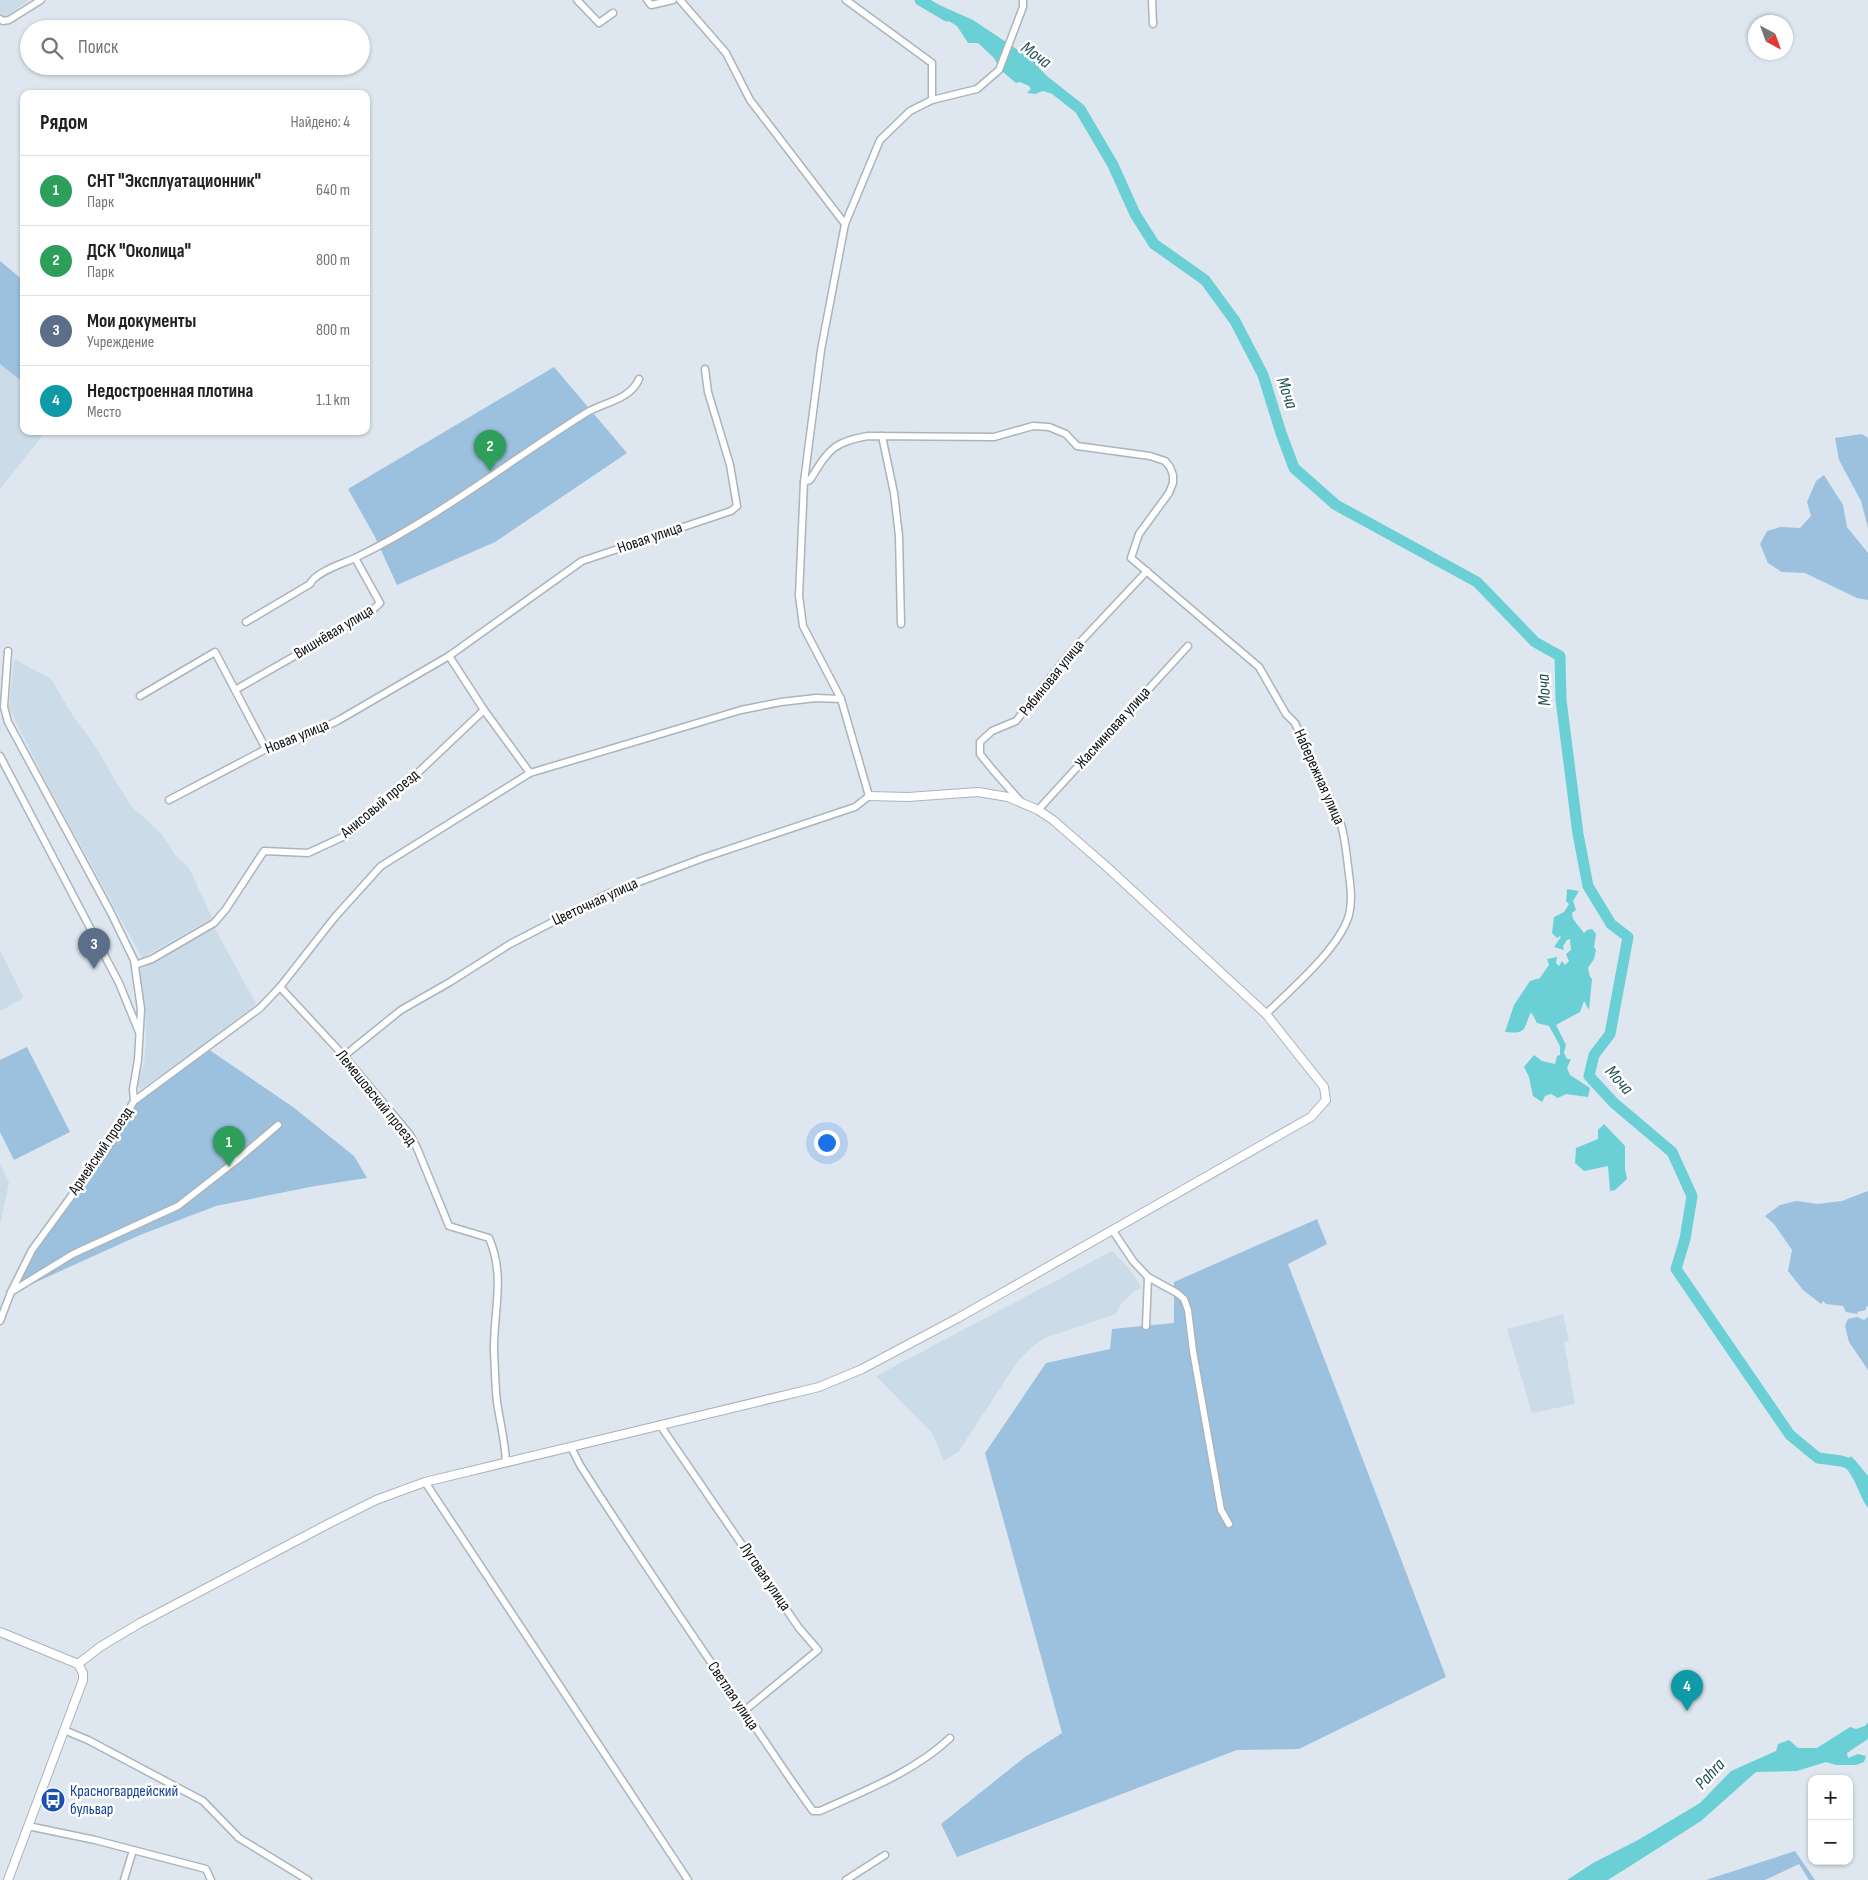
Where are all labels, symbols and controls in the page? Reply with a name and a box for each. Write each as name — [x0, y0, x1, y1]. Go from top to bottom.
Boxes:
north arrow — [1748, 15, 1793, 60]
search box — [20, 20, 370, 75]
icon: search — [38, 34, 66, 62]
text: Поиск — [78, 36, 118, 59]
water label: Моча — [1017, 37, 1056, 73]
text: Рядом — [40, 110, 88, 135]
text: Найдено: 4 — [290, 113, 350, 132]
text: СНТ "Эксплуатационник" — [87, 170, 261, 193]
text: 1 — [53, 181, 59, 200]
text: 640 m — [316, 181, 350, 200]
text: Парк — [87, 193, 114, 212]
text: ДСК "Околица" — [87, 240, 191, 263]
text: 2 — [52, 251, 60, 270]
text: 800 m — [316, 251, 350, 270]
text: Парк — [87, 263, 114, 282]
text: Мои документы — [87, 310, 196, 333]
text: 3 — [52, 321, 60, 340]
text: 800 m — [316, 321, 350, 340]
text: Учреждение — [87, 333, 154, 352]
water label: Моча — [1272, 374, 1302, 412]
text: Недостроенная плотина — [87, 380, 253, 403]
text: 4 — [52, 391, 60, 410]
text: 1.1 km — [316, 391, 350, 410]
text: Место — [87, 403, 121, 422]
pin: 2 — [474, 430, 506, 471]
street label: Новая улица — [615, 518, 685, 558]
street label: Вишнёвая улица — [291, 601, 377, 663]
street label: Рябиновая улица — [1016, 636, 1088, 720]
water label: Моча — [1533, 673, 1555, 707]
street label: Жасминовая улица — [1071, 683, 1155, 773]
street label: Новая улица — [262, 716, 332, 758]
street label: Набережная улица — [1289, 726, 1349, 828]
street label: Анисовый проезд — [336, 766, 423, 843]
street label: Цветочная улица — [549, 874, 641, 930]
pin: 3 — [78, 928, 110, 969]
street label: Лемешовский проезд — [332, 1046, 421, 1150]
water label: Моча — [1600, 1061, 1638, 1100]
street label: Армейский проезд — [64, 1103, 137, 1199]
pin: 1 — [213, 1126, 245, 1167]
your location — [814, 1130, 840, 1156]
street label: Луговая улица — [735, 1539, 795, 1615]
street label: Светлая улица — [703, 1658, 763, 1734]
pin: 4 — [1671, 1670, 1703, 1711]
water label: Pahra — [1691, 1754, 1730, 1794]
map controls — [1808, 1775, 1853, 1865]
button: + — [1808, 1775, 1853, 1820]
place label: Красногвардейский бульвар — [70, 1782, 178, 1819]
bus stop icon: Красногвардейский бульвар — [40, 1787, 66, 1813]
button: − — [1808, 1820, 1853, 1865]

